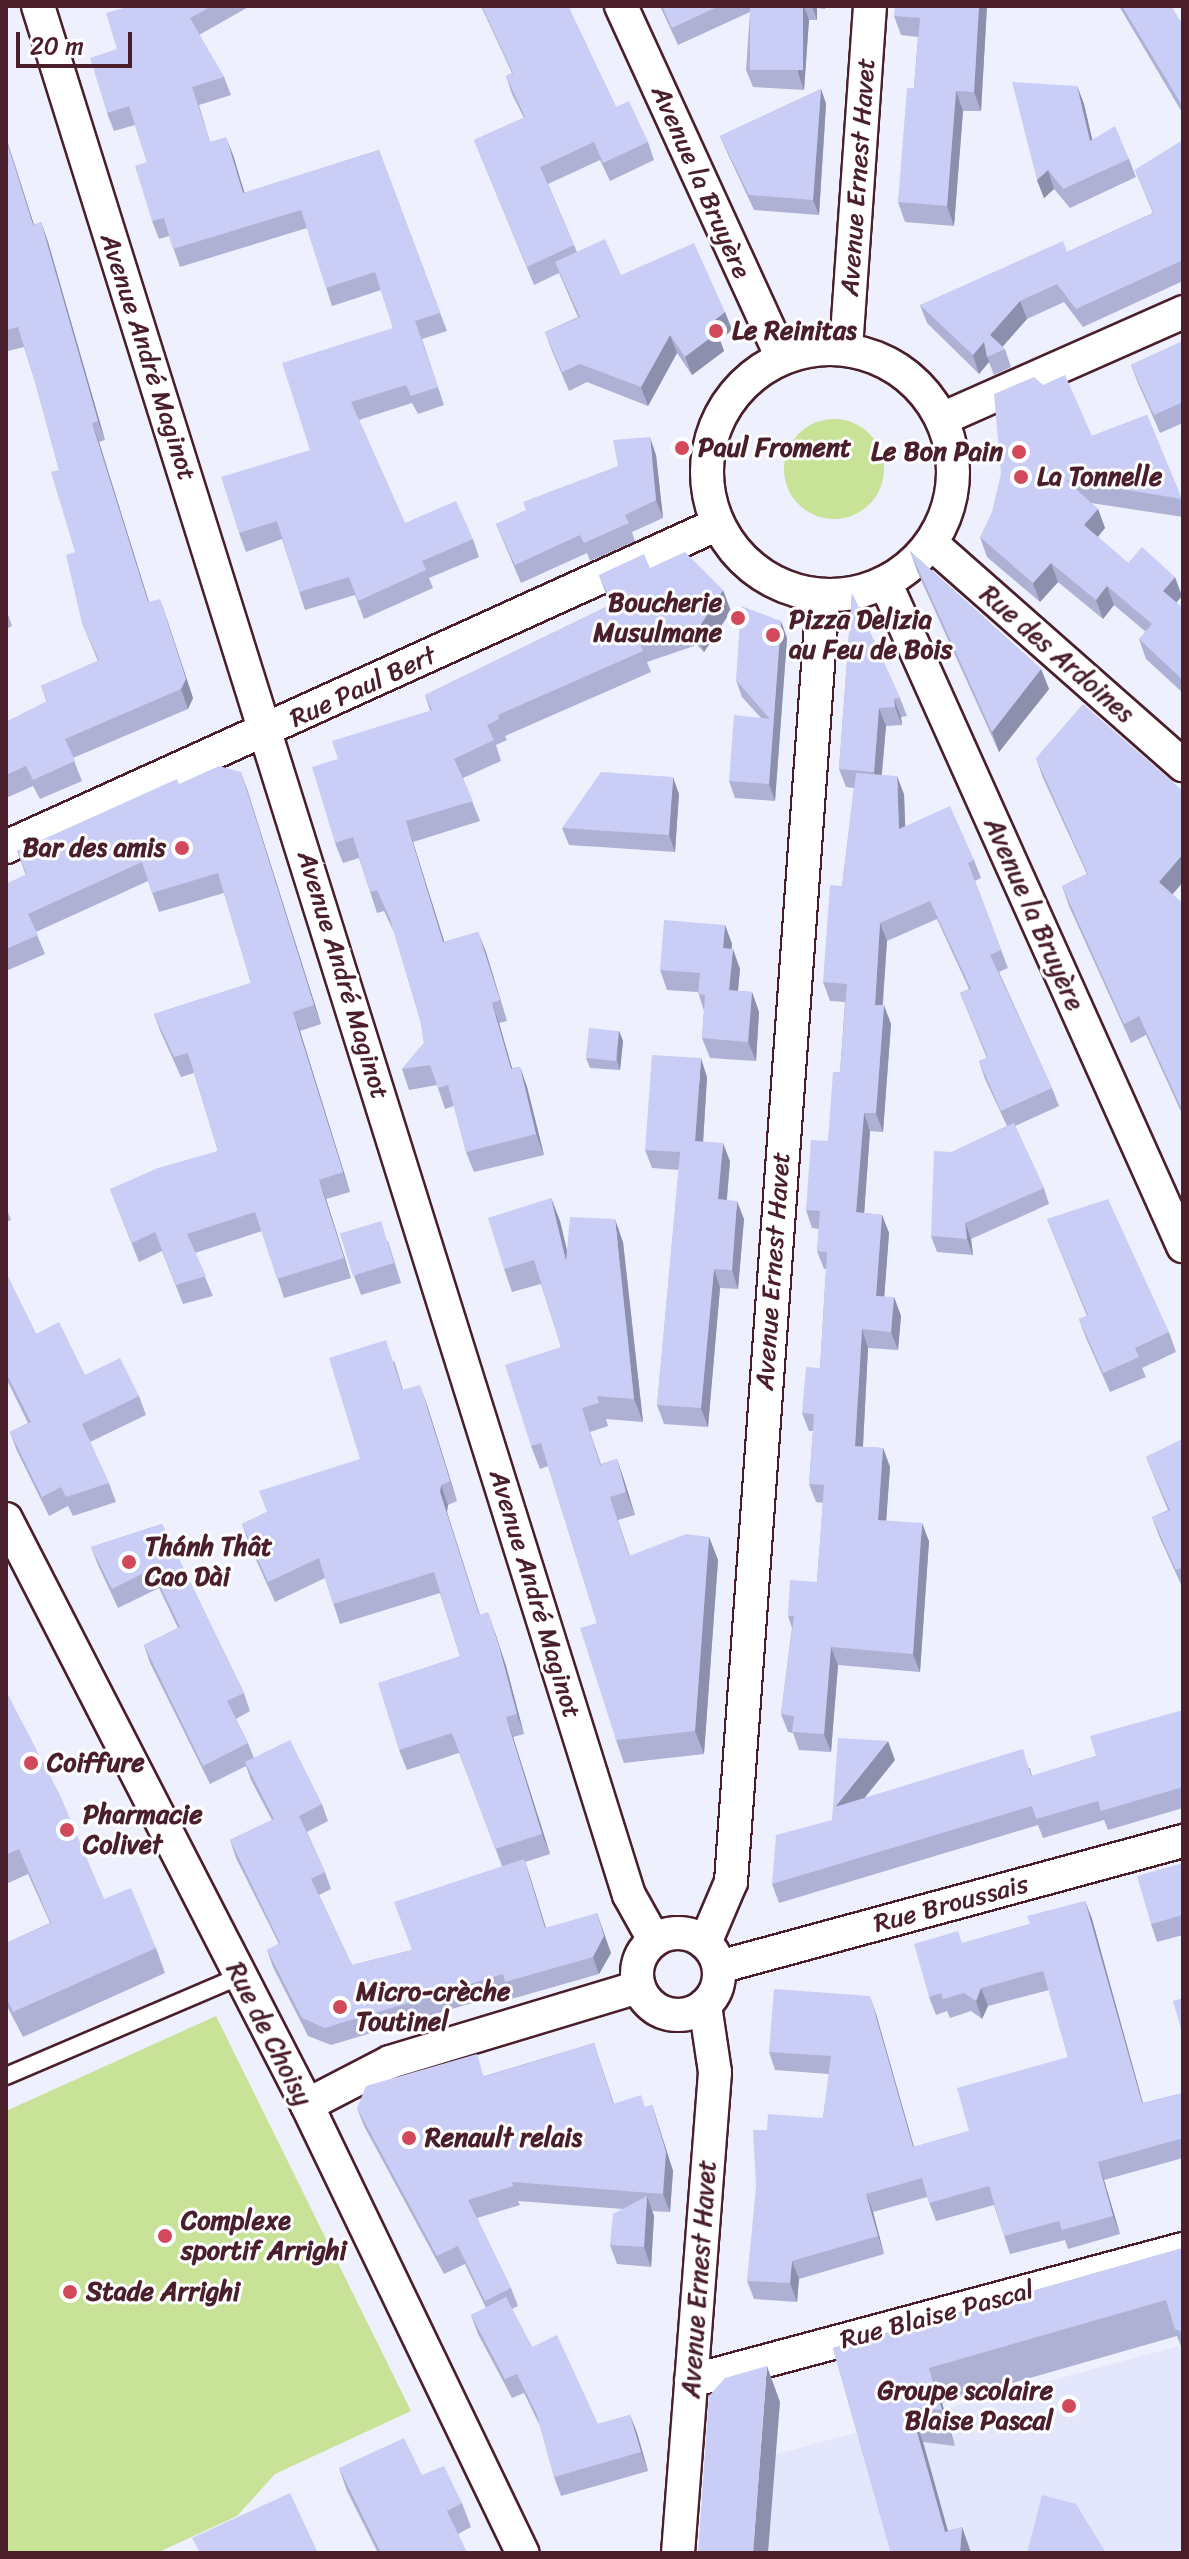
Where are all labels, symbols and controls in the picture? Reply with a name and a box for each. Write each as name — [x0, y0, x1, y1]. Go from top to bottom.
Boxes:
scale bar — [20, 16, 136, 66]
text: 20 m — [30, 25, 84, 67]
street label: Avenue Ernest Havet — [834, 57, 882, 297]
street label: Avenue la Bruyère — [644, 80, 758, 284]
street label: Avenue André Maginot — [93, 230, 203, 484]
place label: Le Reinitas — [732, 315, 857, 347]
marker: Le Reinitas — [707, 322, 725, 340]
place label: Paul Froment — [698, 432, 852, 464]
place label: Le Bon Pain — [870, 436, 1003, 468]
marker: Paul Froment — [673, 439, 691, 457]
marker: Le Bon Pain — [1010, 443, 1028, 461]
place label: La Tonnelle — [1037, 461, 1163, 493]
marker: La Tonnelle — [1012, 468, 1030, 486]
street label: Rue des Ardoines — [973, 578, 1141, 730]
place label: Boucherie Musulmane — [593, 587, 722, 648]
place label: Pizza Delizia au Feu de Bois — [789, 604, 954, 666]
marker: Boucherie Musulmane — [729, 609, 747, 627]
marker: Pizza Delizia au Feu de Bois — [764, 626, 782, 644]
street label: Rue Paul Bert — [285, 639, 441, 735]
street label: Avenue la Bruyère — [977, 812, 1091, 1016]
place label: Bar des amis — [21, 832, 166, 864]
marker: Bar des amis — [173, 839, 191, 857]
street label: Avenue André Maginot — [290, 847, 396, 1103]
street label: Avenue Ernest Havet — [749, 1151, 797, 1391]
street label: Avenue André Maginot — [482, 1466, 588, 1722]
place label: Thánh Thât Cao Dài — [145, 1531, 273, 1592]
marker: Thánh Thât Cao Dài — [120, 1553, 138, 1571]
place label: Coiffure — [47, 1747, 145, 1779]
marker: Coiffure — [22, 1754, 40, 1772]
place label: Pharmacie Colivet — [83, 1799, 203, 1860]
marker: Pharmacie Colivet — [58, 1821, 76, 1839]
street label: Rue Broussais — [870, 1868, 1032, 1940]
street label: Rue de Choisy — [219, 1956, 319, 2112]
place label: Micro-crèche Toutinel — [356, 1976, 510, 2038]
marker: Micro-crèche Toutinel — [331, 1998, 349, 2016]
place label: Renault relais — [425, 2122, 582, 2154]
marker: Renault relais — [400, 2129, 418, 2147]
street label: Avenue Ernest Havet — [675, 2159, 723, 2399]
place label: Complexe sportif Arrighi — [181, 2205, 347, 2266]
marker: Complexe sportif Arrighi — [156, 2227, 174, 2245]
street label: Rue Blaise Pascal — [837, 2274, 1037, 2356]
place label: Stade Arrighi — [86, 2276, 240, 2308]
marker: Stade Arrighi — [61, 2283, 79, 2301]
place label: Groupe scolaire Blaise Pascal — [876, 2375, 1053, 2436]
marker: Groupe scolaire Blaise Pascal — [1060, 2397, 1078, 2415]

